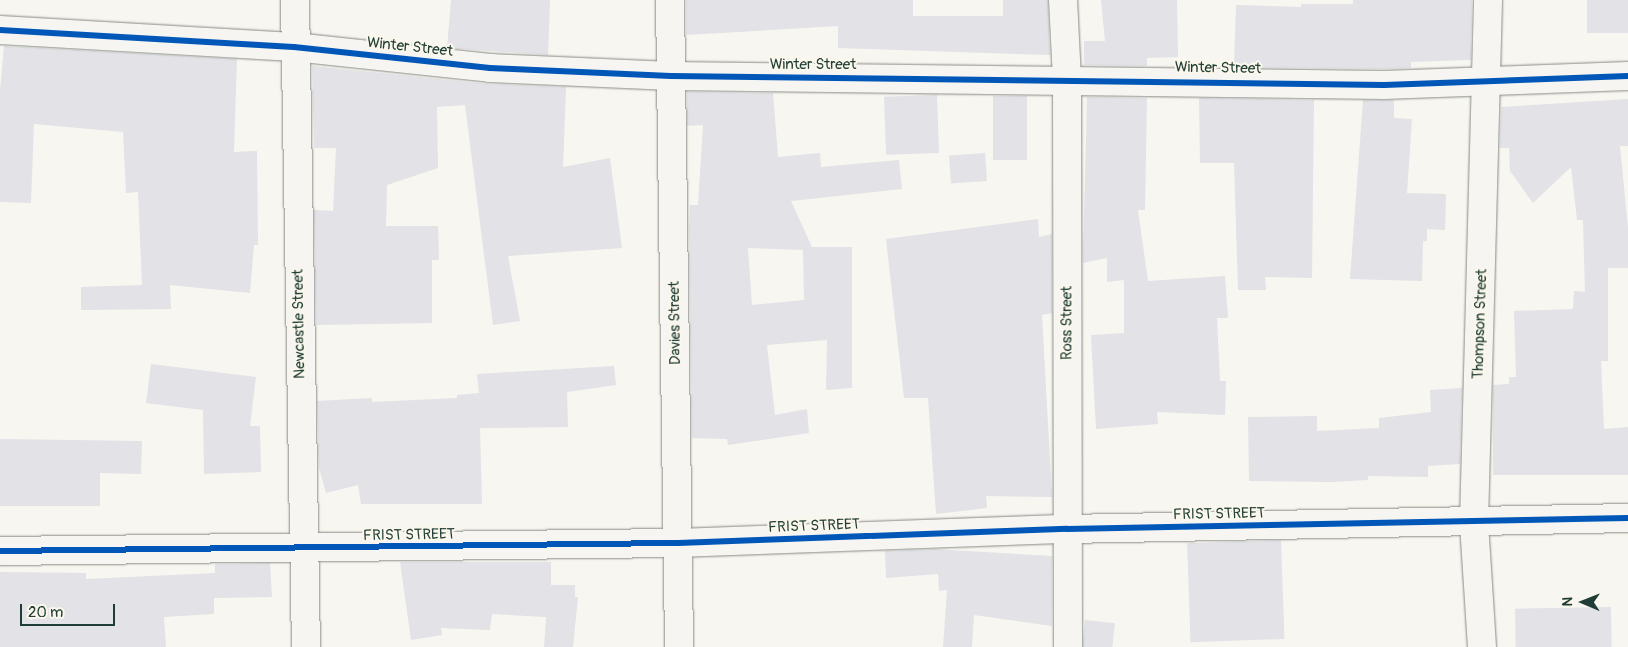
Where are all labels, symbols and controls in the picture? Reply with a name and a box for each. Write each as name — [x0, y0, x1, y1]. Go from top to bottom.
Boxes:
street label: Winter Street — [366, 34, 454, 60]
street label: Winter Street — [770, 56, 856, 74]
street label: Winter Street — [1175, 58, 1261, 78]
street label: Newcastle Street — [289, 269, 309, 379]
street label: Thompson Street — [1469, 269, 1491, 379]
street label: Davies Street — [665, 281, 685, 365]
street label: Ross Street — [1058, 286, 1076, 360]
street label: FRIST STREET — [1173, 504, 1265, 524]
street label: FRIST STREET — [768, 515, 860, 537]
street label: FRIST STREET — [363, 525, 455, 545]
north arrow — [1558, 577, 1608, 627]
scale bar — [22, 594, 118, 626]
text: N — [1559, 597, 1576, 607]
text: 20 m — [28, 603, 63, 622]

